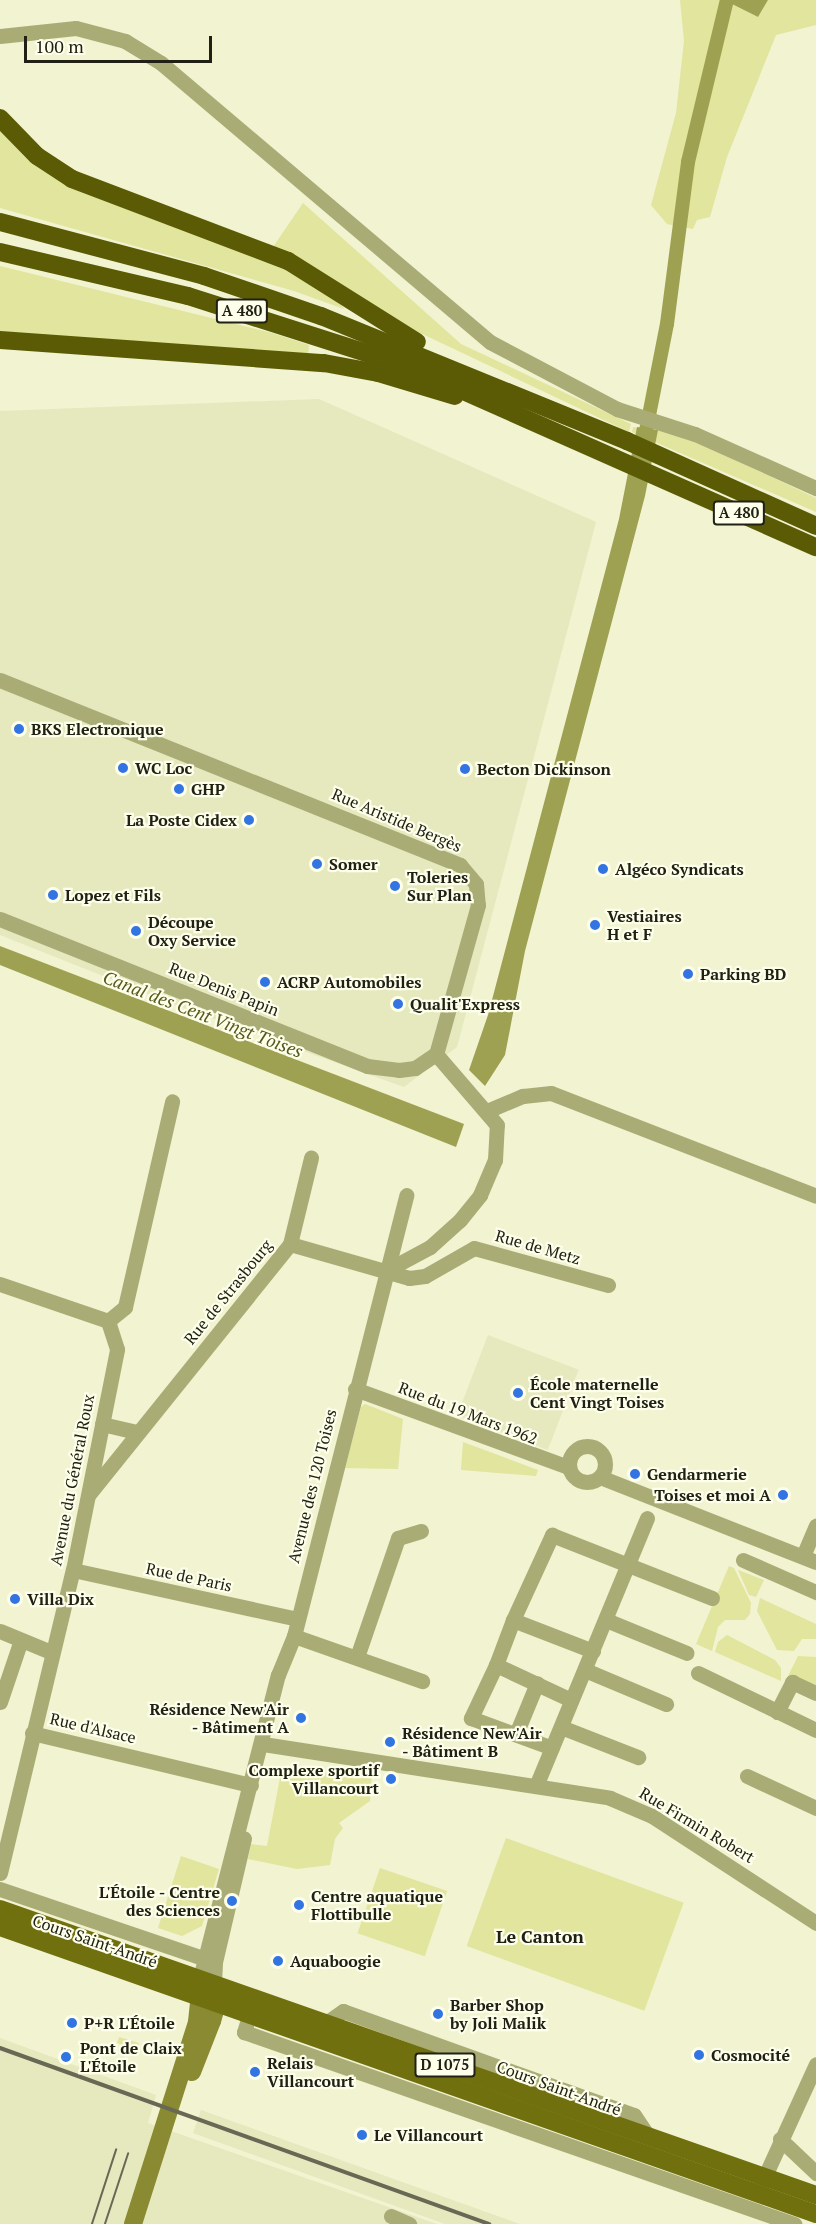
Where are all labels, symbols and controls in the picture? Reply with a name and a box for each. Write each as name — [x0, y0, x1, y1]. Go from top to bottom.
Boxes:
scale bar — [27, 24, 214, 62]
text: 100 m — [35, 34, 84, 58]
road number: A 480 — [215, 299, 269, 323]
road number: A 480 — [712, 501, 766, 525]
place label: BKS Electronique — [31, 719, 163, 739]
marker: BKS Electronique — [12, 722, 26, 736]
place label: WC Loc — [135, 758, 192, 778]
place label: Becton Dickinson — [477, 759, 611, 779]
marker: WC Loc — [116, 761, 130, 775]
marker: Becton Dickinson — [458, 762, 472, 776]
place label: GHP — [191, 779, 225, 799]
marker: GHP — [172, 782, 186, 796]
street label: Rue Aristide Bergès — [329, 784, 465, 856]
place label: La Poste Cidex — [126, 810, 237, 830]
marker: La Poste Cidex — [242, 813, 256, 827]
place label: Somer — [329, 854, 378, 874]
marker: Somer — [310, 857, 324, 871]
place label: Algéco Syndicats — [615, 859, 744, 879]
marker: Algéco Syndicats — [596, 862, 610, 876]
place label: Toleries Sur Plan — [407, 867, 472, 905]
marker: Toleries Sur Plan — [388, 879, 402, 893]
place label: Lopez et Fils — [65, 885, 161, 905]
marker: Lopez et Fils — [46, 888, 60, 902]
place label: Vestiaires H et F — [607, 906, 682, 944]
place label: Découpe Oxy Service — [148, 912, 236, 950]
marker: Vestiaires H et F — [588, 918, 602, 932]
marker: Découpe Oxy Service — [129, 924, 143, 938]
street label: Rue Denis Papin — [166, 958, 282, 1020]
place label: Parking BD — [700, 964, 786, 984]
water label: Canal des Cent Vingt Toises — [100, 966, 306, 1062]
marker: Parking BD — [681, 967, 695, 981]
place label: ACRP Automobiles — [277, 972, 422, 992]
marker: ACRP Automobiles — [258, 975, 272, 989]
place label: Qualit'Express — [410, 994, 520, 1014]
marker: Qualit'Express — [391, 997, 405, 1011]
street label: Rue de Metz — [493, 1226, 583, 1268]
street label: Rue de Strasbourg — [180, 1236, 276, 1348]
place label: École maternelle Cent Vingt Toises — [530, 1374, 664, 1412]
street label: Rue du 19 Mars 1962 — [396, 1378, 540, 1448]
marker: École maternelle Cent Vingt Toises — [511, 1386, 525, 1400]
street label: Avenue du Général Roux — [46, 1393, 98, 1567]
street label: Avenue des 120 Toises — [284, 1407, 340, 1565]
place label: Gendarmerie — [647, 1464, 747, 1484]
marker: Gendarmerie — [628, 1467, 642, 1481]
place label: Toises et moi A — [654, 1485, 771, 1505]
marker: Toises et moi A — [776, 1488, 790, 1502]
street label: Rue de Paris — [144, 1559, 234, 1595]
place label: Villa Dix — [27, 1589, 94, 1609]
marker: Villa Dix — [8, 1592, 22, 1606]
place label: Résidence New'Air - Bâtiment A — [149, 1699, 289, 1737]
street label: Rue d'Alsace — [48, 1709, 138, 1747]
marker: Résidence New'Air - Bâtiment A — [294, 1711, 308, 1725]
place label: Résidence New'Air - Bâtiment B — [402, 1723, 542, 1761]
marker: Résidence New'Air - Bâtiment B — [383, 1735, 397, 1749]
place label: Complexe sportif Villancourt — [249, 1760, 379, 1798]
marker: Complexe sportif Villancourt — [384, 1772, 398, 1786]
street label: Rue Firmin Robert — [636, 1783, 758, 1867]
place label: L'Étoile - Centre des Sciences — [98, 1882, 220, 1920]
place label: Centre aquatique Flottibulle — [311, 1886, 443, 1924]
marker: L'Étoile - Centre des Sciences — [225, 1894, 239, 1908]
marker: Centre aquatique Flottibulle — [292, 1898, 306, 1912]
street label: Cours Saint-André — [30, 1911, 160, 1971]
district label: Le Canton — [496, 1925, 584, 1947]
place label: Aquaboogie — [290, 1951, 381, 1971]
marker: Aquaboogie — [271, 1954, 285, 1968]
place label: Barber Shop by Joli Malik — [450, 1995, 546, 2033]
marker: Barber Shop by Joli Malik — [431, 2007, 445, 2021]
place label: P+R L'Étoile — [84, 2013, 175, 2033]
marker: P+R L'Étoile — [65, 2016, 79, 2030]
place label: Pont de Claix L'Étoile — [80, 2038, 182, 2076]
place label: Cosmocité — [711, 2045, 790, 2065]
marker: Pont de Claix L'Étoile — [57, 2048, 75, 2066]
marker: Cosmocité — [692, 2048, 706, 2062]
place label: Relais Villancourt — [267, 2053, 354, 2091]
road number: D 1075 — [414, 2053, 476, 2077]
street label: Cours Saint-André — [494, 2057, 624, 2119]
marker: Relais Villancourt — [248, 2065, 262, 2079]
place label: Le Villancourt — [374, 2125, 483, 2145]
marker: Le Villancourt — [355, 2128, 369, 2142]

